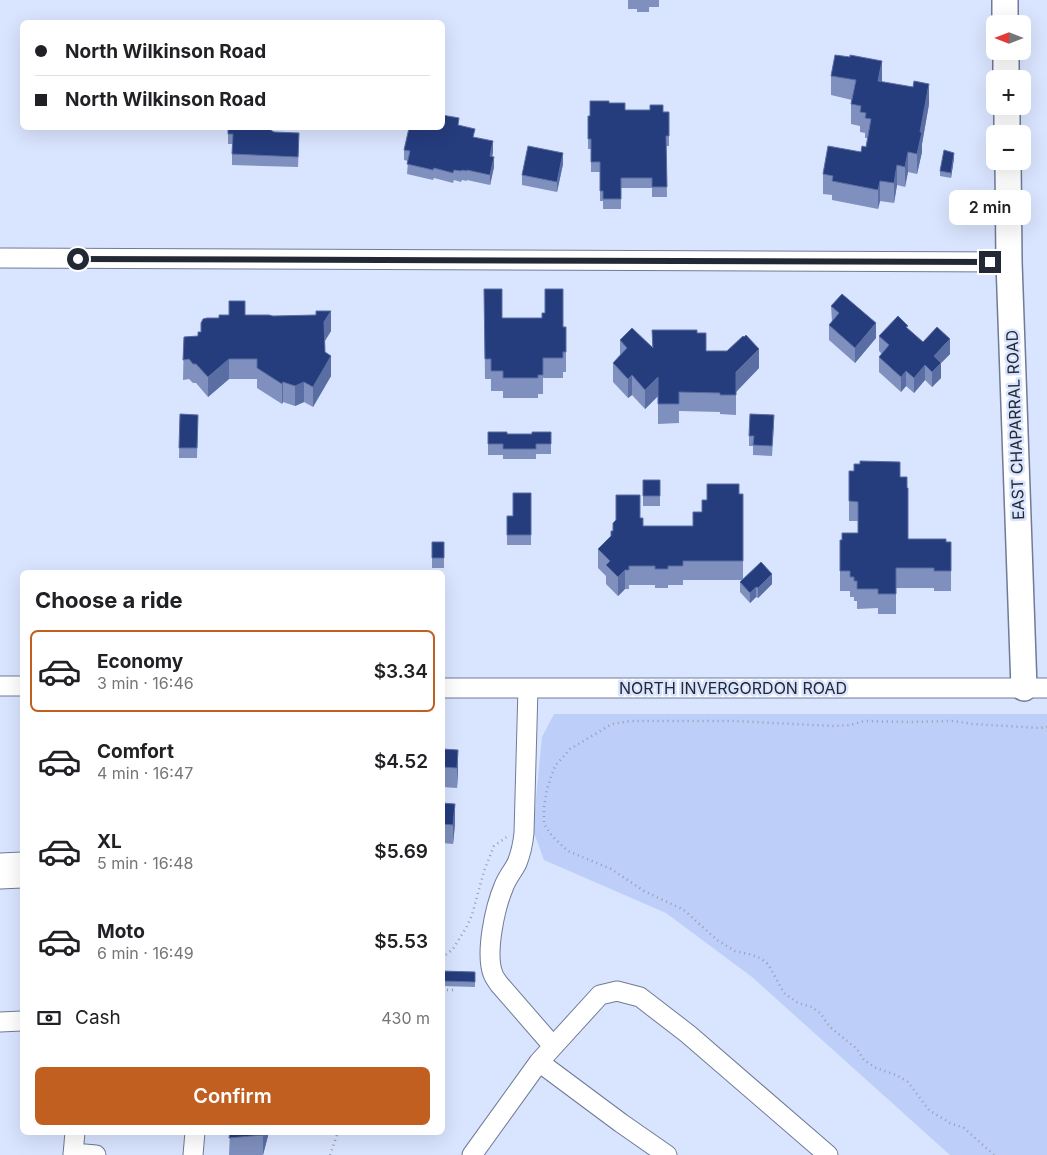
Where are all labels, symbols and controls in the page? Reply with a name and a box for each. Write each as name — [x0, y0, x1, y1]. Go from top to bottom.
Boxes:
north arrow — [986, 15, 1031, 60]
map controls — [986, 15, 1031, 170]
text: North Wilkinson Road — [65, 40, 266, 63]
button: + — [986, 70, 1031, 115]
text: North Wilkinson Road — [65, 88, 266, 111]
button: − — [986, 125, 1031, 170]
callout: 2 min — [949, 190, 1031, 224]
text: 2 min — [969, 197, 1011, 217]
route start — [67, 248, 89, 270]
route end — [979, 251, 1001, 273]
street label: EAST CHAPARRAL ROAD — [1002, 330, 1028, 520]
text: Choose a ride — [35, 587, 183, 613]
icon: car — [37, 649, 82, 694]
text: Economy — [97, 650, 183, 673]
text: $3.34 — [374, 660, 428, 683]
text: 3 min · 16:46 — [97, 673, 194, 693]
street label: NORTH INVERGORDON ROAD — [619, 678, 847, 698]
icon: car — [37, 739, 82, 784]
text: Comfort — [97, 740, 174, 763]
text: $4.52 — [374, 750, 428, 773]
text: 4 min · 16:47 — [97, 763, 193, 783]
icon: car — [37, 829, 82, 874]
text: XL — [97, 830, 122, 853]
text: $5.69 — [374, 840, 428, 863]
text: 5 min · 16:48 — [97, 853, 193, 873]
icon: car — [37, 919, 82, 964]
text: Moto — [97, 920, 145, 943]
text: $5.53 — [374, 930, 428, 953]
text: 6 min · 16:49 — [97, 943, 194, 963]
icon: cash — [35, 1004, 63, 1032]
text: Cash — [75, 1006, 121, 1029]
text: 430 m — [381, 1008, 430, 1028]
button: Confirm — [35, 1067, 430, 1125]

